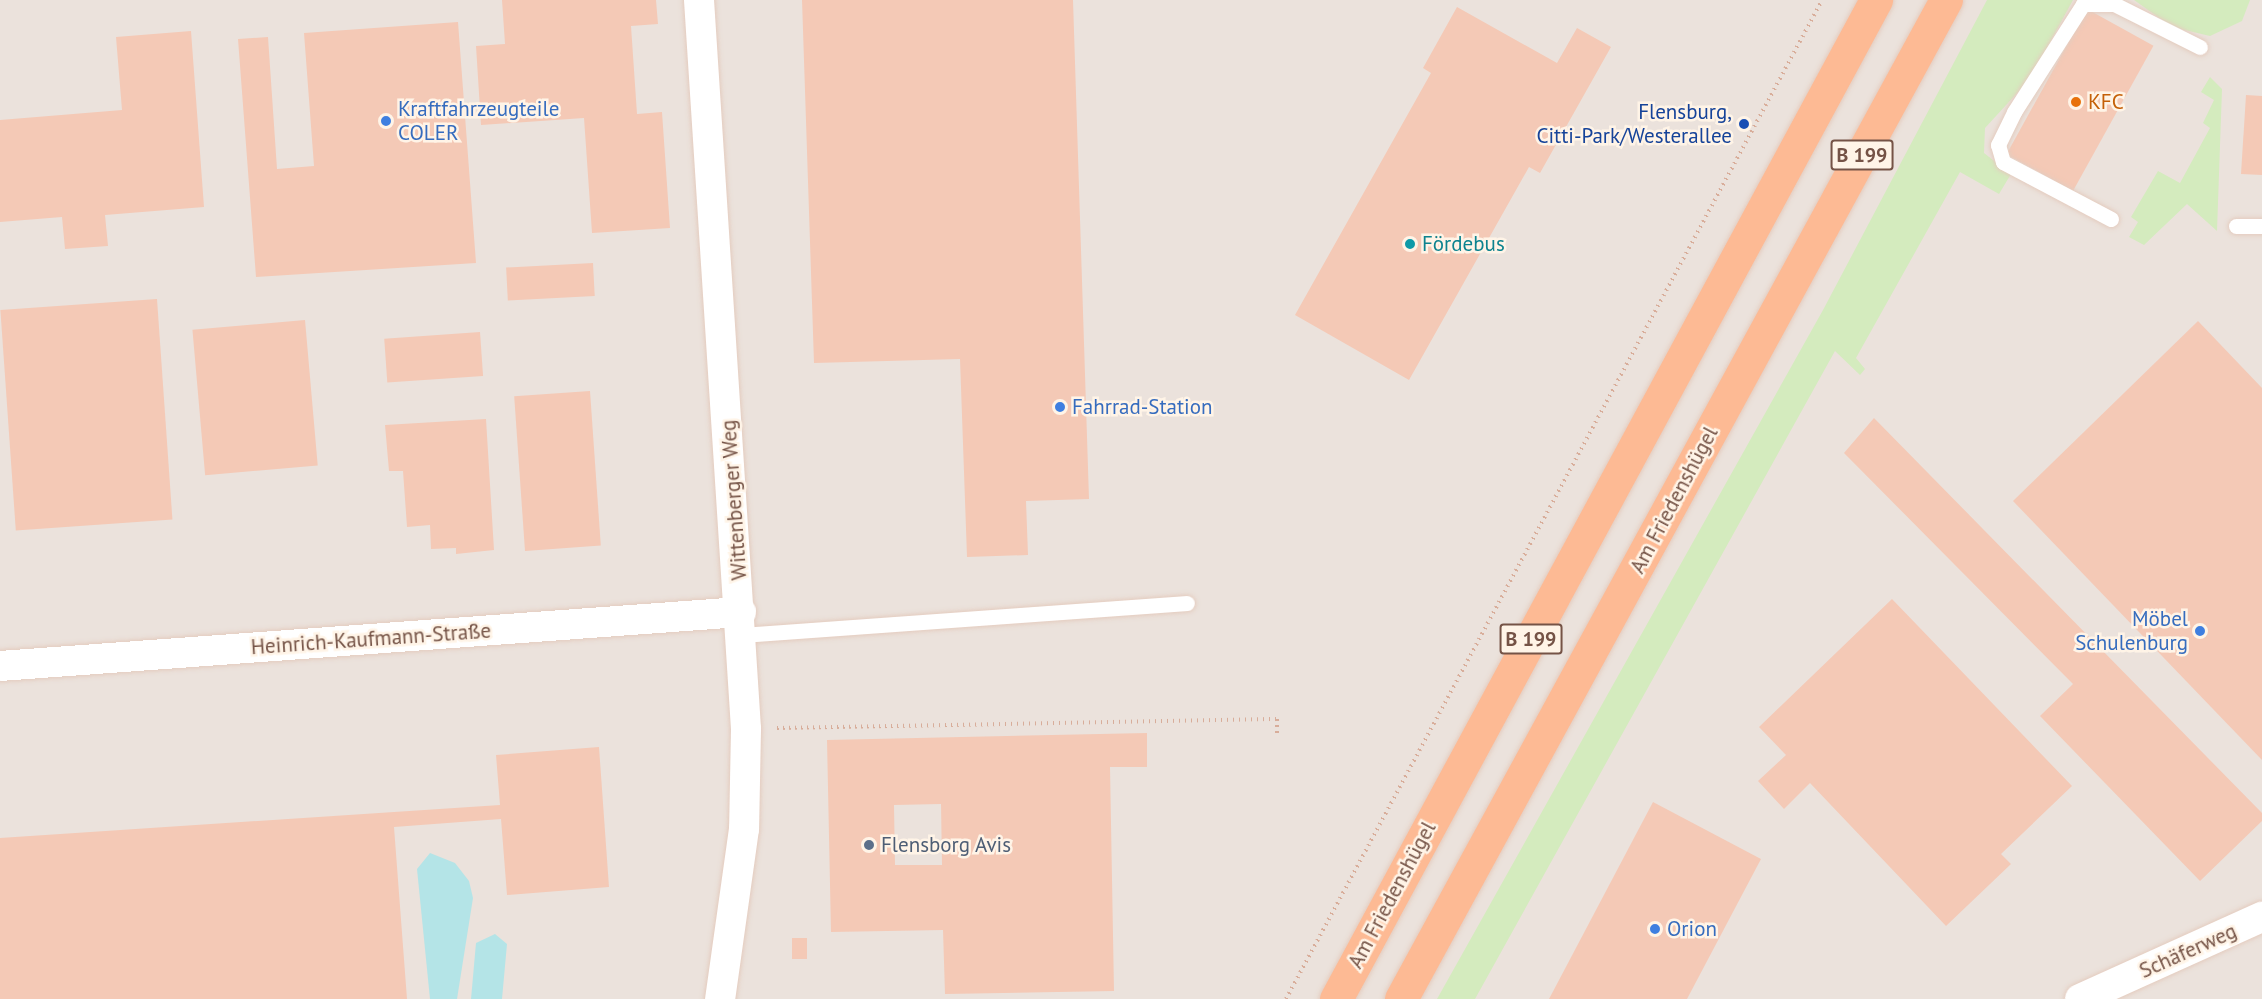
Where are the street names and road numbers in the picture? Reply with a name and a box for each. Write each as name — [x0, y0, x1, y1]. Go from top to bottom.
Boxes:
road number: B 199 — [1830, 138, 1894, 172]
street label: Wittenberger Weg — [716, 419, 752, 581]
street label: Am Friedenshügel — [1625, 422, 1723, 578]
street label: Heinrich-Kaufmann-Straße — [250, 618, 492, 660]
road number: B 199 — [1500, 622, 1562, 656]
street label: Am Friedenshügel — [1343, 817, 1441, 973]
street label: Schäferweg — [2135, 918, 2241, 984]

